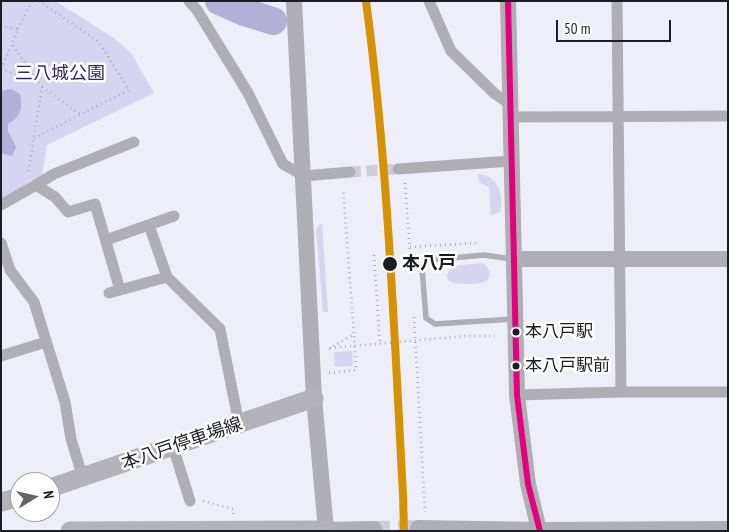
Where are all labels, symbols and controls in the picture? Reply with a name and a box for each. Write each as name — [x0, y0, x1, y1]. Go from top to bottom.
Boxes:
scale bar — [559, 10, 674, 42]
text: 50 m — [564, 19, 590, 38]
park label: 三八城公園 — [15, 63, 105, 85]
place label: 本八戸 — [402, 253, 456, 275]
marker: 本八戸 — [381, 255, 399, 273]
place label: 本八戸駅 — [525, 322, 593, 342]
marker: 本八戸駅 — [511, 327, 521, 337]
place label: 本八戸駅前 — [525, 356, 610, 376]
marker: 本八戸駅前 — [511, 361, 521, 371]
street label: 本八戸停車場線 — [119, 413, 245, 475]
north arrow — [10, 472, 60, 522]
text: N — [39, 490, 58, 500]

